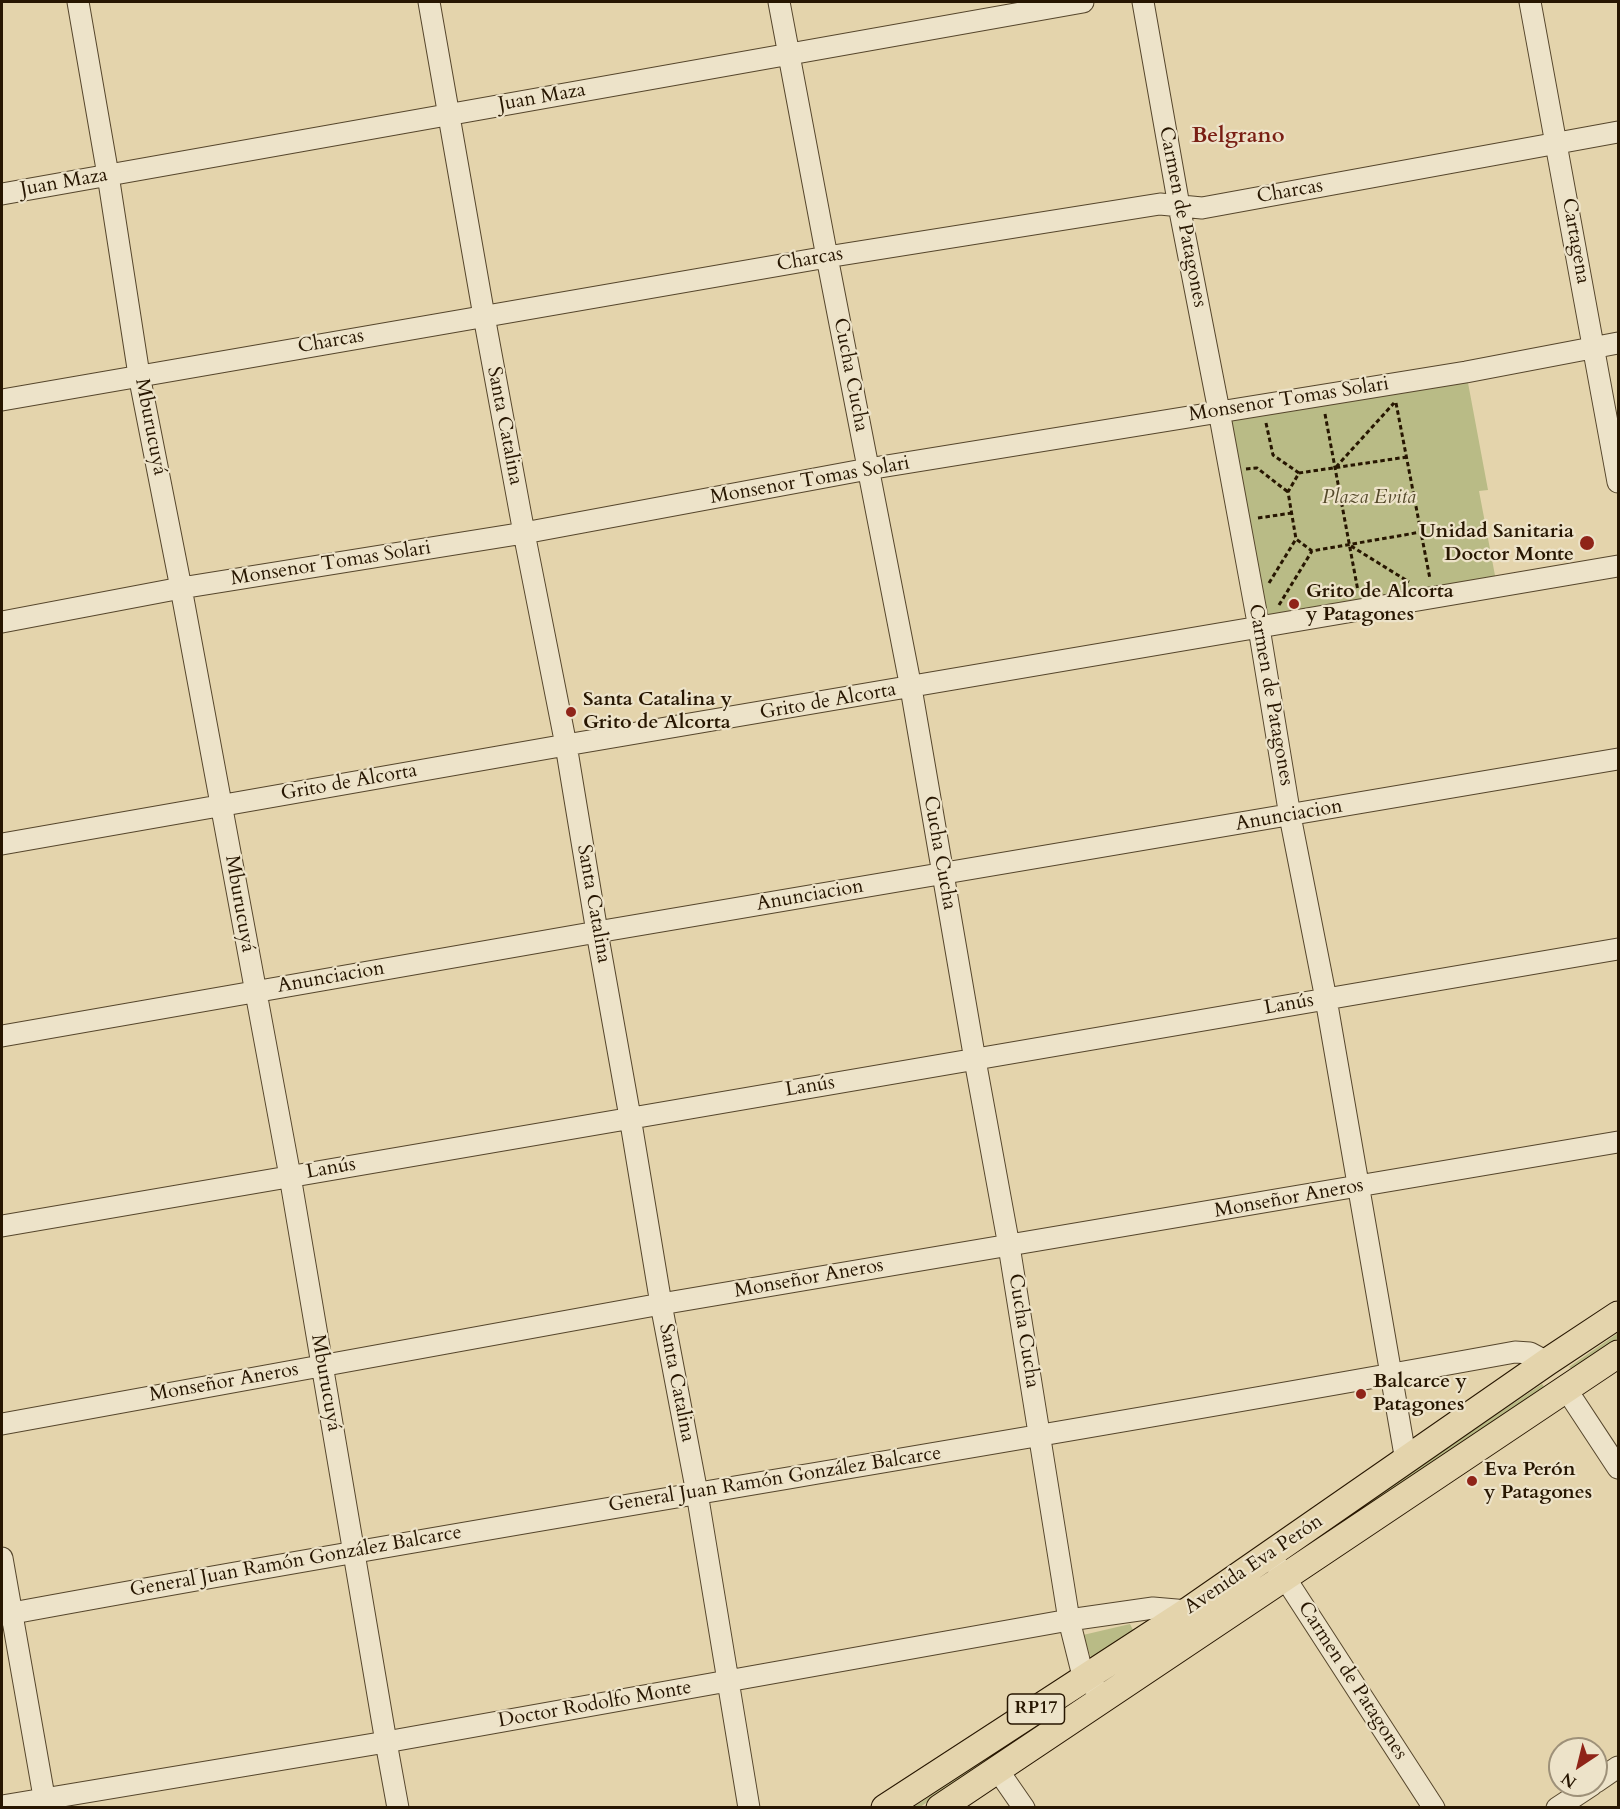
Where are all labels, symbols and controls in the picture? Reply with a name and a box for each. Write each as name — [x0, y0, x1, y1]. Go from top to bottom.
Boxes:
street label: Juan Maza — [496, 79, 588, 117]
district label: Belgrano — [1191, 124, 1285, 150]
street label: Carmen de Patagones — [1153, 125, 1211, 309]
street label: Juan Maza — [18, 164, 110, 202]
street label: Charcas — [1255, 174, 1325, 210]
street label: Cartagena — [1556, 196, 1594, 286]
street label: Charcas — [775, 242, 845, 278]
street label: Cucha Cucha — [827, 316, 873, 434]
street label: Charcas — [296, 324, 366, 360]
street label: Santa Catalina — [481, 365, 527, 487]
street label: Monsenor Tomas Solari — [1187, 372, 1391, 428]
street label: Mburucuyá — [129, 377, 171, 477]
street label: Monsenor Tomas Solari — [708, 452, 912, 510]
park label: Plaza Evita — [1322, 486, 1416, 510]
place label: Unidad Sanitaria Doctor Monte — [1419, 520, 1574, 567]
marker: Unidad Sanitaria Doctor Monte — [1578, 534, 1596, 552]
street label: Monsenor Tomas Solari — [229, 536, 433, 592]
place label: Grito de Alcorta y Patagones — [1306, 580, 1454, 627]
marker: Grito de Alcorta y Patagones — [1287, 597, 1301, 611]
street label: Carmen de Patagones — [1242, 602, 1298, 788]
street label: Grito de Alcorta — [758, 678, 898, 726]
place label: Santa Catalina y Grito de Alcorta — [583, 688, 732, 735]
marker: Santa Catalina y Grito de Alcorta — [564, 705, 578, 719]
street label: Grito de Alcorta — [279, 759, 419, 807]
street label: Cucha Cucha — [917, 794, 961, 912]
street label: Anunciacion — [1234, 795, 1344, 837]
street label: Santa Catalina — [571, 843, 615, 965]
street label: Mburucuyá — [219, 854, 259, 954]
street label: Anunciacion — [755, 875, 865, 917]
street label: Anunciacion — [276, 957, 386, 999]
street label: Lanús — [1262, 989, 1316, 1021]
street label: Lanús — [784, 1071, 836, 1103]
street label: Lanús — [304, 1153, 358, 1185]
street label: Monseñor Aneros — [1213, 1174, 1365, 1224]
street label: Monseñor Aneros — [733, 1254, 885, 1304]
street label: Cucha Cucha — [1002, 1272, 1044, 1390]
street label: Santa Catalina — [653, 1322, 699, 1444]
street label: Mburucuyá — [305, 1333, 345, 1433]
street label: Monseñor Aneros — [148, 1358, 300, 1408]
place label: Balcarce y Patagones — [1373, 1370, 1467, 1417]
marker: Balcarce y Patagones — [1354, 1387, 1368, 1401]
street label: General Juan Ramón González Balcarce — [607, 1442, 943, 1518]
place label: Eva Perón y Patagones — [1484, 1458, 1592, 1505]
marker: Eva Perón y Patagones — [1465, 1474, 1479, 1488]
street label: Avenida Eva Perón — [1180, 1510, 1328, 1620]
street label: General Juan Ramón González Balcarce — [128, 1521, 464, 1603]
street label: Carmen de Patagones — [1292, 1597, 1412, 1765]
street label: Doctor Rodolfo Monte — [496, 1676, 694, 1734]
road number: RP17 — [1008, 1694, 1064, 1724]
north arrow — [1548, 1737, 1608, 1797]
text: N — [1557, 1767, 1581, 1793]

